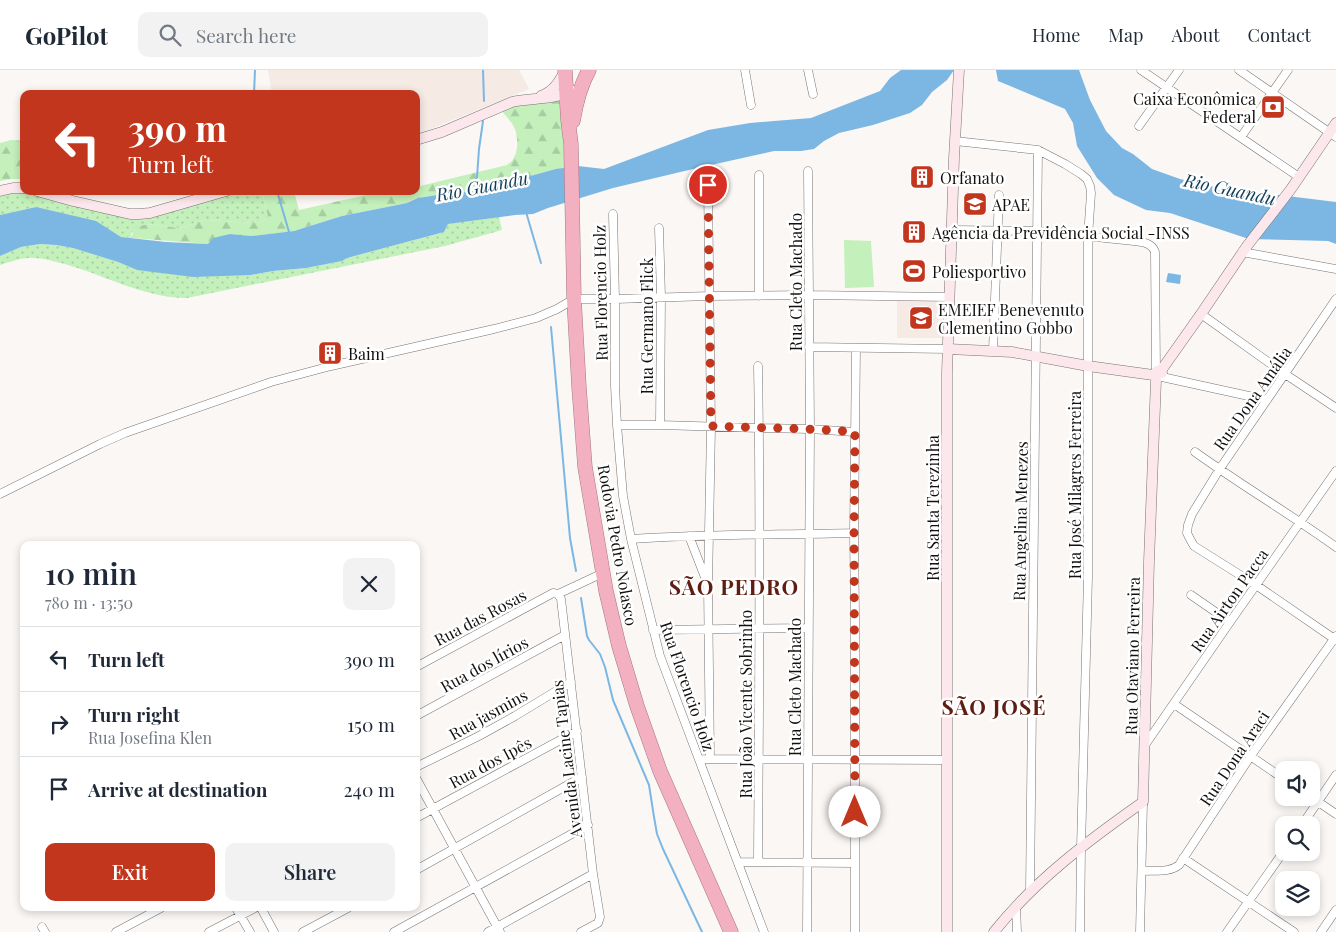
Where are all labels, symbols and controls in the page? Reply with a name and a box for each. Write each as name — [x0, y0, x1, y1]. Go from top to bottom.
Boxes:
search box — [138, 12, 488, 57]
text: GoPilot — [25, 19, 108, 51]
icon: search — [156, 21, 184, 49]
text: Search here — [196, 22, 296, 48]
text: Home — [1032, 23, 1080, 47]
text: Map — [1108, 23, 1143, 47]
text: About — [1171, 23, 1220, 47]
text: Contact — [1248, 23, 1311, 47]
place label: Caixa Econômica Federal — [1133, 88, 1256, 127]
bank icon: Caixa Econômica Federal — [1260, 94, 1286, 120]
text: 390 m — [128, 104, 227, 151]
icon: left — [45, 110, 110, 175]
text: Turn left — [128, 149, 213, 179]
pin — [687, 164, 729, 206]
building icon: Orfanato — [909, 164, 935, 190]
water label: Rio Guandu — [433, 165, 530, 207]
place label: Orfanato — [940, 167, 1004, 188]
water label: Rio Guandu — [1181, 167, 1278, 210]
icon: arrive — [694, 171, 722, 199]
school or university icon: APAE — [962, 191, 988, 217]
place label: APAE — [991, 194, 1030, 215]
street label: Rua Cleto Machado — [785, 213, 806, 351]
building icon: Agência da Previdência Social -INSS — [901, 219, 927, 245]
place label: Agência da Previdência Social -INSS — [931, 222, 1190, 243]
street label: Rua Florencio Holz — [588, 225, 612, 361]
street label: Rua Germano Flick — [636, 257, 657, 395]
sports icon: Poliesportivo — [901, 258, 927, 284]
place label: Poliesportivo — [932, 261, 1027, 282]
place label: EMEIEF Benevenuto Clementino Gobbo — [938, 299, 1084, 338]
school or university icon: EMEIEF Benevenuto Clementino Gobbo — [908, 305, 934, 331]
building icon: Baim — [317, 340, 343, 366]
street label: Rua Dona Amália — [1208, 342, 1296, 454]
place label: Baim — [348, 343, 385, 364]
street label: Rua José Milagres Ferreira — [1064, 391, 1085, 579]
street label: Rua Santa Terezinha — [922, 435, 943, 581]
street label: Rua Angelina Menezes — [1008, 441, 1032, 601]
street label: Rodovia Pedro Nolasco — [593, 463, 643, 627]
street label: Rua Airton Pacca — [1186, 544, 1272, 656]
text: 10 min — [45, 553, 137, 593]
button: close — [343, 558, 395, 610]
district label: SÃO PEDRO — [669, 572, 799, 600]
street label: Rua Otaviano Ferreira — [1120, 577, 1144, 735]
street label: Rua das Rosas — [430, 584, 530, 650]
text: 780 m · 13:50 — [45, 592, 133, 613]
street label: Rua João Vicente Sobrinho — [735, 609, 756, 798]
street label: Rua Florencio Holz — [656, 618, 720, 754]
street label: Rua Cleto Machado — [784, 618, 805, 756]
street label: Rua dos lírios — [436, 631, 532, 697]
icon: left — [45, 645, 73, 673]
text: Turn left — [88, 646, 165, 672]
text: 390 m — [344, 646, 395, 672]
street label: Avenida Lacine Tapias — [546, 679, 586, 840]
street label: Rua jasmins — [445, 684, 531, 744]
district label: SÃO JOSÉ — [941, 692, 1047, 720]
text: Turn right — [88, 701, 180, 727]
street label: Rua Dona Araci — [1194, 706, 1274, 810]
icon: right — [45, 710, 73, 738]
text: 150 m — [347, 711, 395, 737]
text: Rua Josefina Klen — [88, 727, 212, 748]
street label: Rua dos Ipês — [445, 732, 535, 792]
map controls — [1275, 761, 1320, 916]
button: sound — [1275, 761, 1320, 806]
icon: arrive — [45, 775, 73, 803]
text: Arrive at destination — [88, 776, 268, 802]
text: 240 m — [344, 776, 395, 802]
position arrow — [828, 785, 880, 837]
button: search — [1275, 816, 1320, 861]
button: Exit — [45, 843, 215, 901]
button: Share — [225, 843, 395, 901]
button: layers — [1275, 871, 1320, 916]

